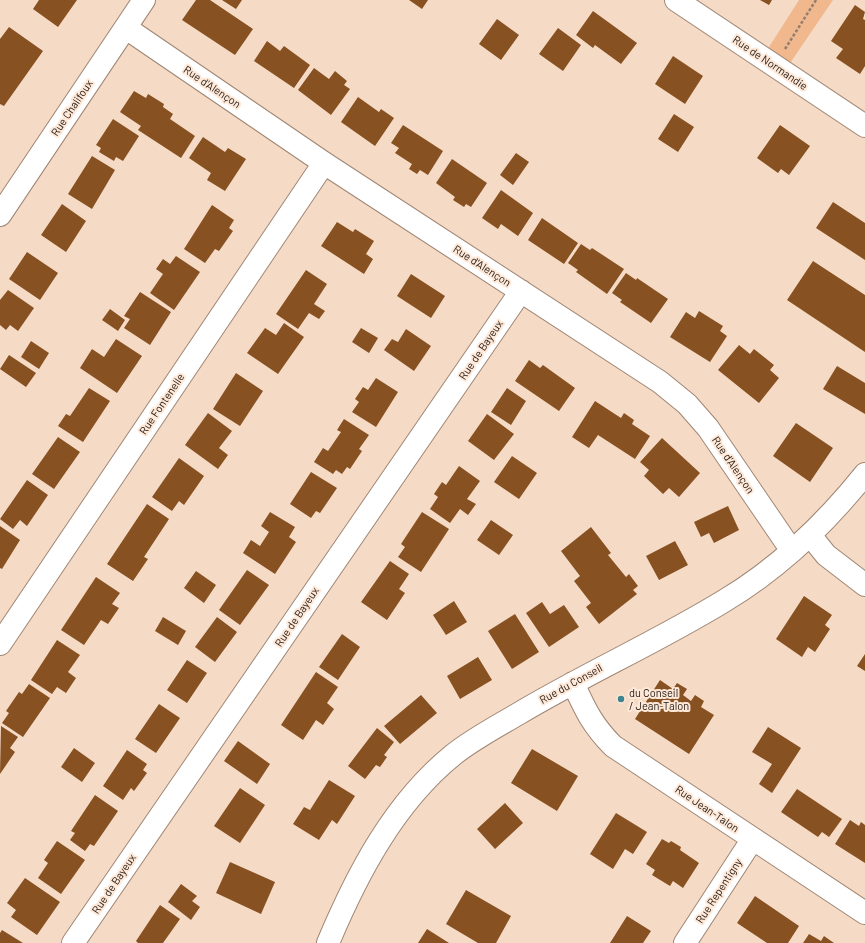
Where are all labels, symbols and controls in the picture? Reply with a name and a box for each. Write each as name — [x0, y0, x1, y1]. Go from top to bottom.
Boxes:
street label: Rue de Normandie — [730, 33, 810, 93]
street label: Rue d'Alençon — [181, 63, 243, 111]
street label: Rue Chalifoux — [48, 77, 96, 139]
street label: Rue d'Alençon — [451, 242, 513, 290]
street label: Rue de Bayeux — [456, 318, 506, 382]
street label: Rue Fontenelle — [137, 371, 187, 437]
street label: Rue d'Alençon — [709, 434, 757, 496]
street label: Rue de Bayeux — [272, 585, 322, 649]
street label: Rue du Conseil — [537, 661, 605, 707]
place label: du Conseil / Jean-Talon — [629, 686, 689, 712]
marker: du Conseil / Jean-Talon — [616, 694, 626, 704]
street label: Rue Jean-Talon — [673, 783, 741, 835]
street label: Rue de Bayeux — [89, 852, 139, 916]
street label: Rue Repentigny — [693, 856, 745, 926]

